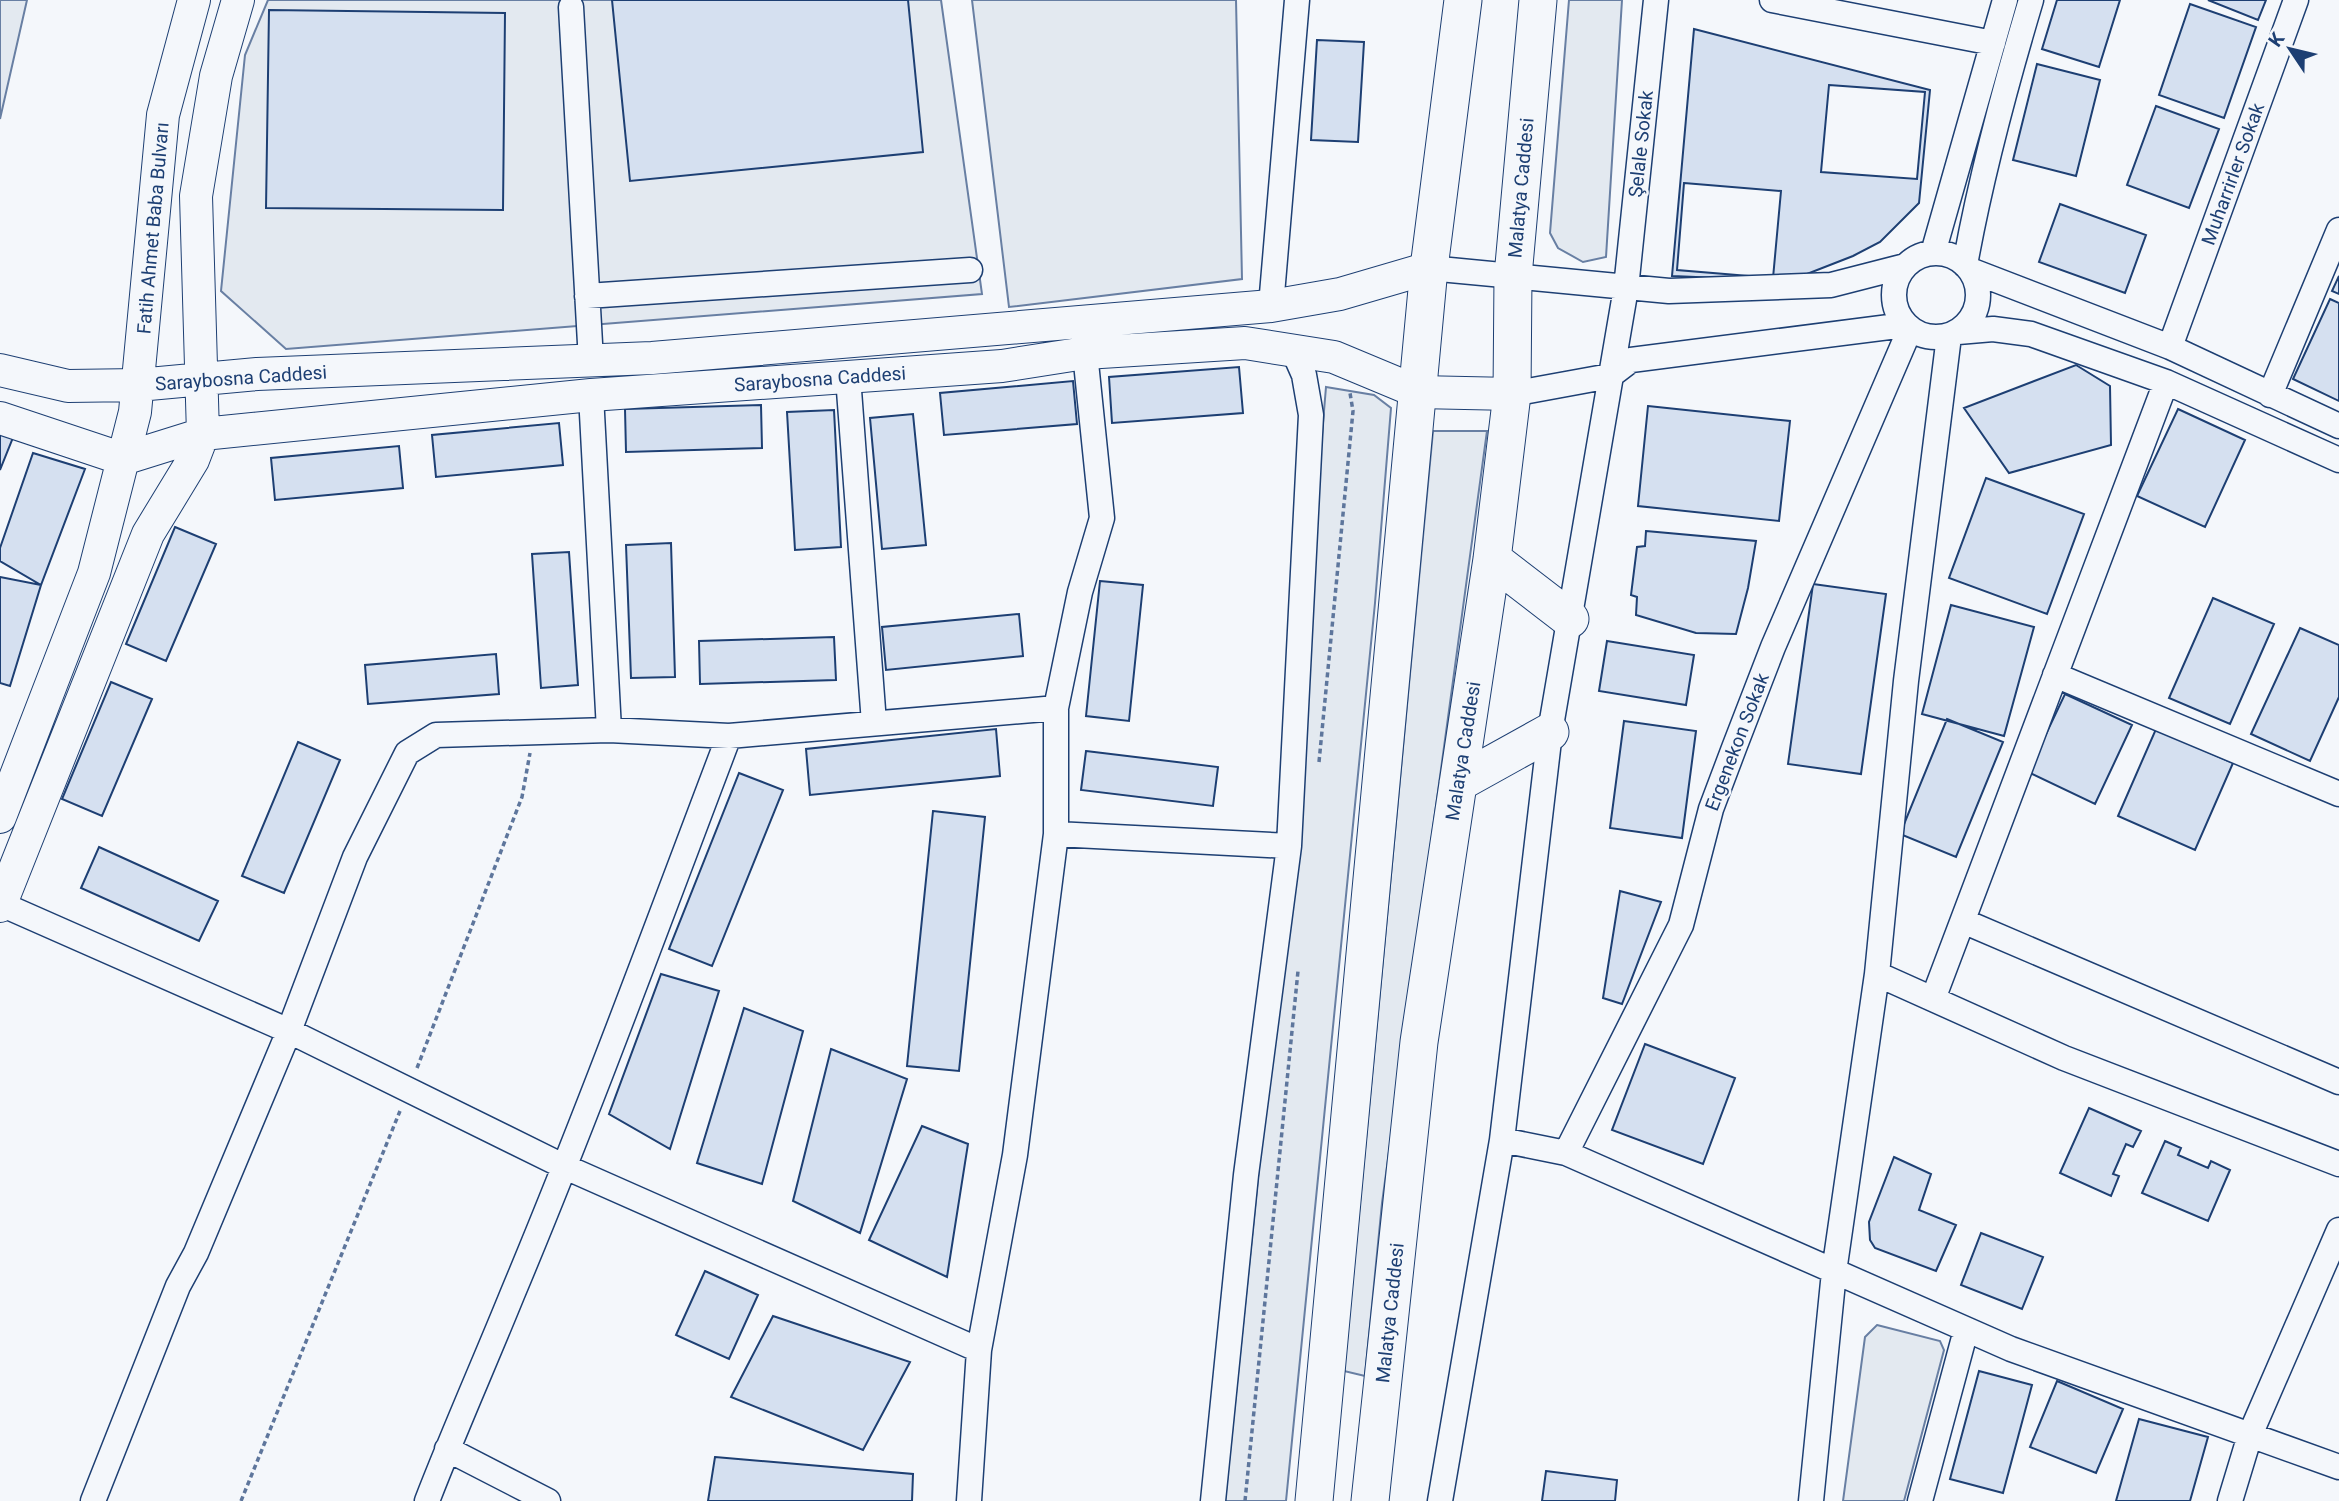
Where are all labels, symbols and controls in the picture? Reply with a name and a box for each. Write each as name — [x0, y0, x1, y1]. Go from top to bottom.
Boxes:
north arrow — [2255, 14, 2325, 84]
text: K — [2264, 27, 2290, 51]
street label: Şelale Sokak — [1624, 89, 1658, 199]
street label: Muharrirler Sokak — [2197, 100, 2269, 248]
street label: Malatya Caddesi — [1503, 117, 1539, 259]
street label: Fatih Ahmet Baba Bulvarı — [132, 121, 174, 335]
street label: Saraybosna Caddesi — [154, 361, 328, 395]
street label: Saraybosna Caddesi — [733, 362, 907, 396]
street label: Ergenekon Sokak — [1700, 669, 1774, 814]
street label: Malatya Caddesi — [1441, 680, 1485, 822]
street label: Malatya Caddesi — [1371, 1242, 1409, 1384]

